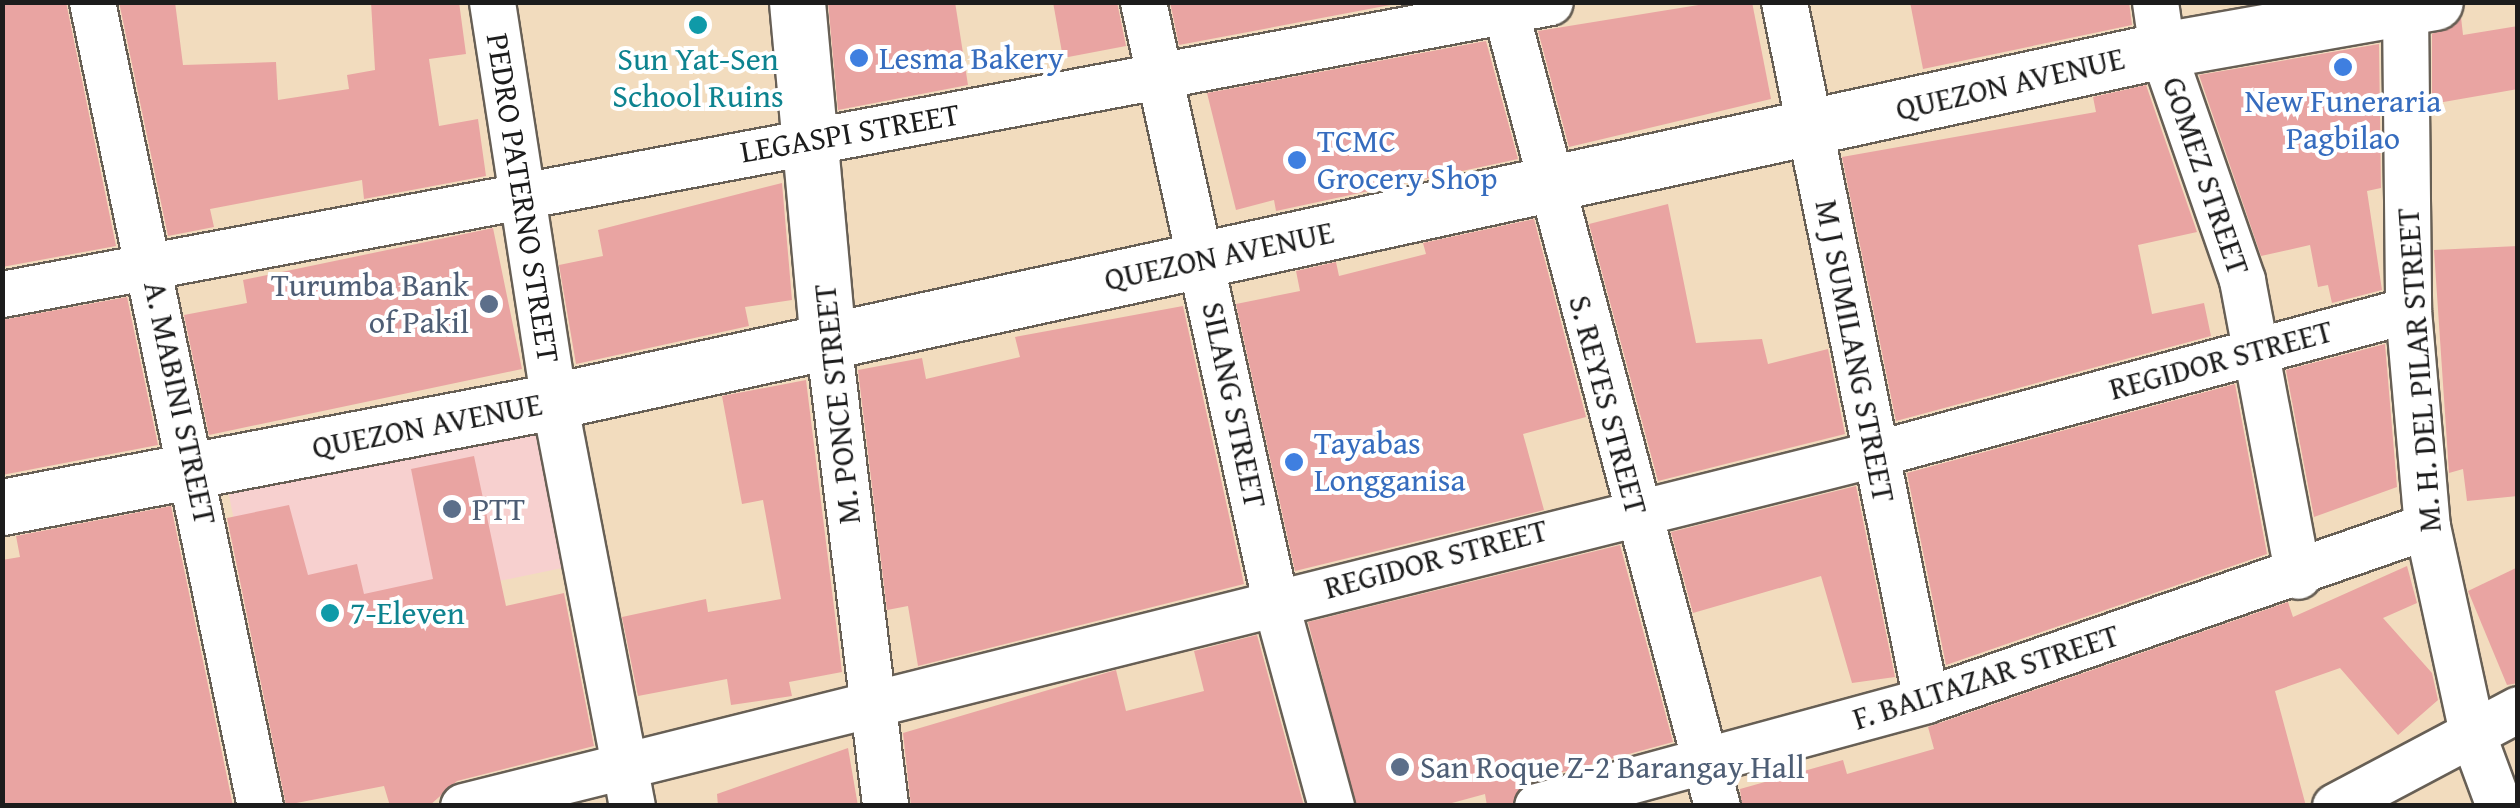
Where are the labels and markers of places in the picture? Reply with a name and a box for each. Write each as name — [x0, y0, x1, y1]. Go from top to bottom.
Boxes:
marker: Sun Yat-Sen School Ruins — [687, 14, 709, 36]
place label: Lesma Bakery — [879, 39, 1064, 77]
place label: Sun Yat-Sen School Ruins — [612, 41, 784, 116]
marker: Lesma Bakery — [848, 47, 870, 69]
marker: New Funeraria Pagbilao — [2332, 56, 2354, 78]
place label: New Funeraria Pagbilao — [2245, 83, 2441, 158]
place label: TCMC Grocery Shop — [1317, 123, 1497, 198]
marker: TCMC Grocery Shop — [1286, 149, 1308, 171]
place label: Turumba Bank of Pakil — [271, 267, 469, 342]
marker: Turumba Bank of Pakil — [478, 293, 500, 315]
place label: Tayabas Longganisa — [1314, 425, 1466, 500]
marker: Tayabas Longganisa — [1283, 451, 1305, 473]
place label: PTT — [472, 490, 525, 528]
marker: PTT — [441, 498, 463, 520]
place label: 7-Eleven — [350, 594, 465, 632]
marker: 7-Eleven — [319, 602, 341, 624]
place label: San Roque Z-2 Barangay Hall — [1420, 748, 1805, 786]
marker: San Roque Z-2 Barangay Hall — [1389, 756, 1411, 778]

